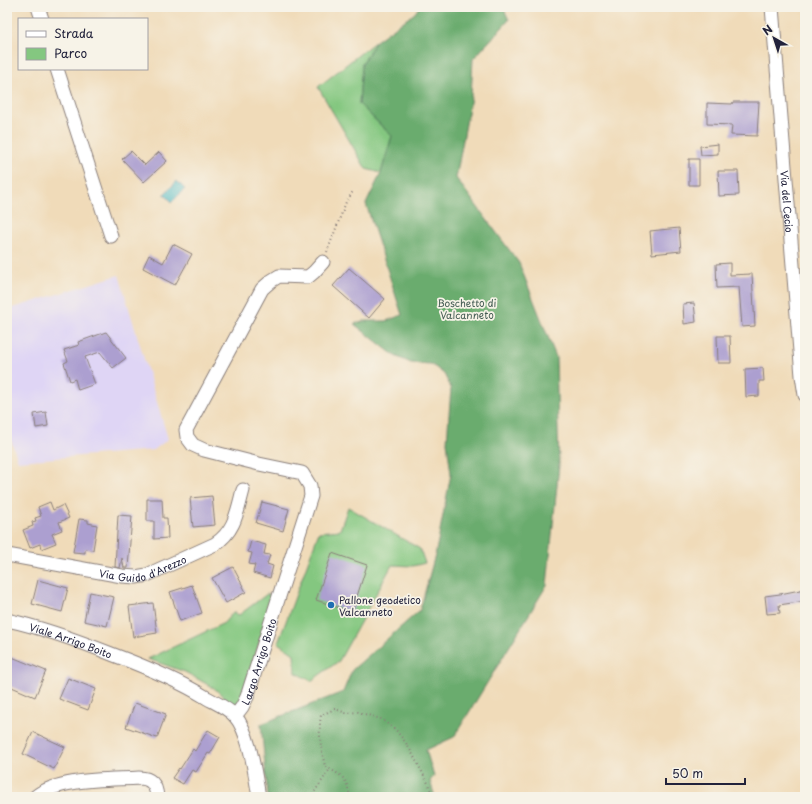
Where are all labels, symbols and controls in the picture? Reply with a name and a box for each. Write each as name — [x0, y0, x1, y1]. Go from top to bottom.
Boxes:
legend — [18, 18, 148, 70]
north arrow — [754, 18, 794, 58]
text: N — [759, 20, 776, 39]
text: Strada — [54, 24, 94, 42]
text: Parco — [54, 44, 88, 62]
street label: Via del Cecio — [778, 170, 798, 234]
park label: Boschetto di Valcanneto — [438, 295, 497, 322]
street label: Via Guido d'Arezzo — [98, 551, 189, 585]
place label: Pallone geodetico Valcanneto — [339, 592, 421, 619]
marker: Pallone geodetico Valcanneto — [326, 600, 336, 610]
street label: Largo Arrigo Boito — [237, 616, 279, 707]
street label: Viale Arrigo Boito — [28, 618, 115, 661]
scale bar — [666, 760, 745, 786]
text: 50 m — [672, 764, 703, 782]

